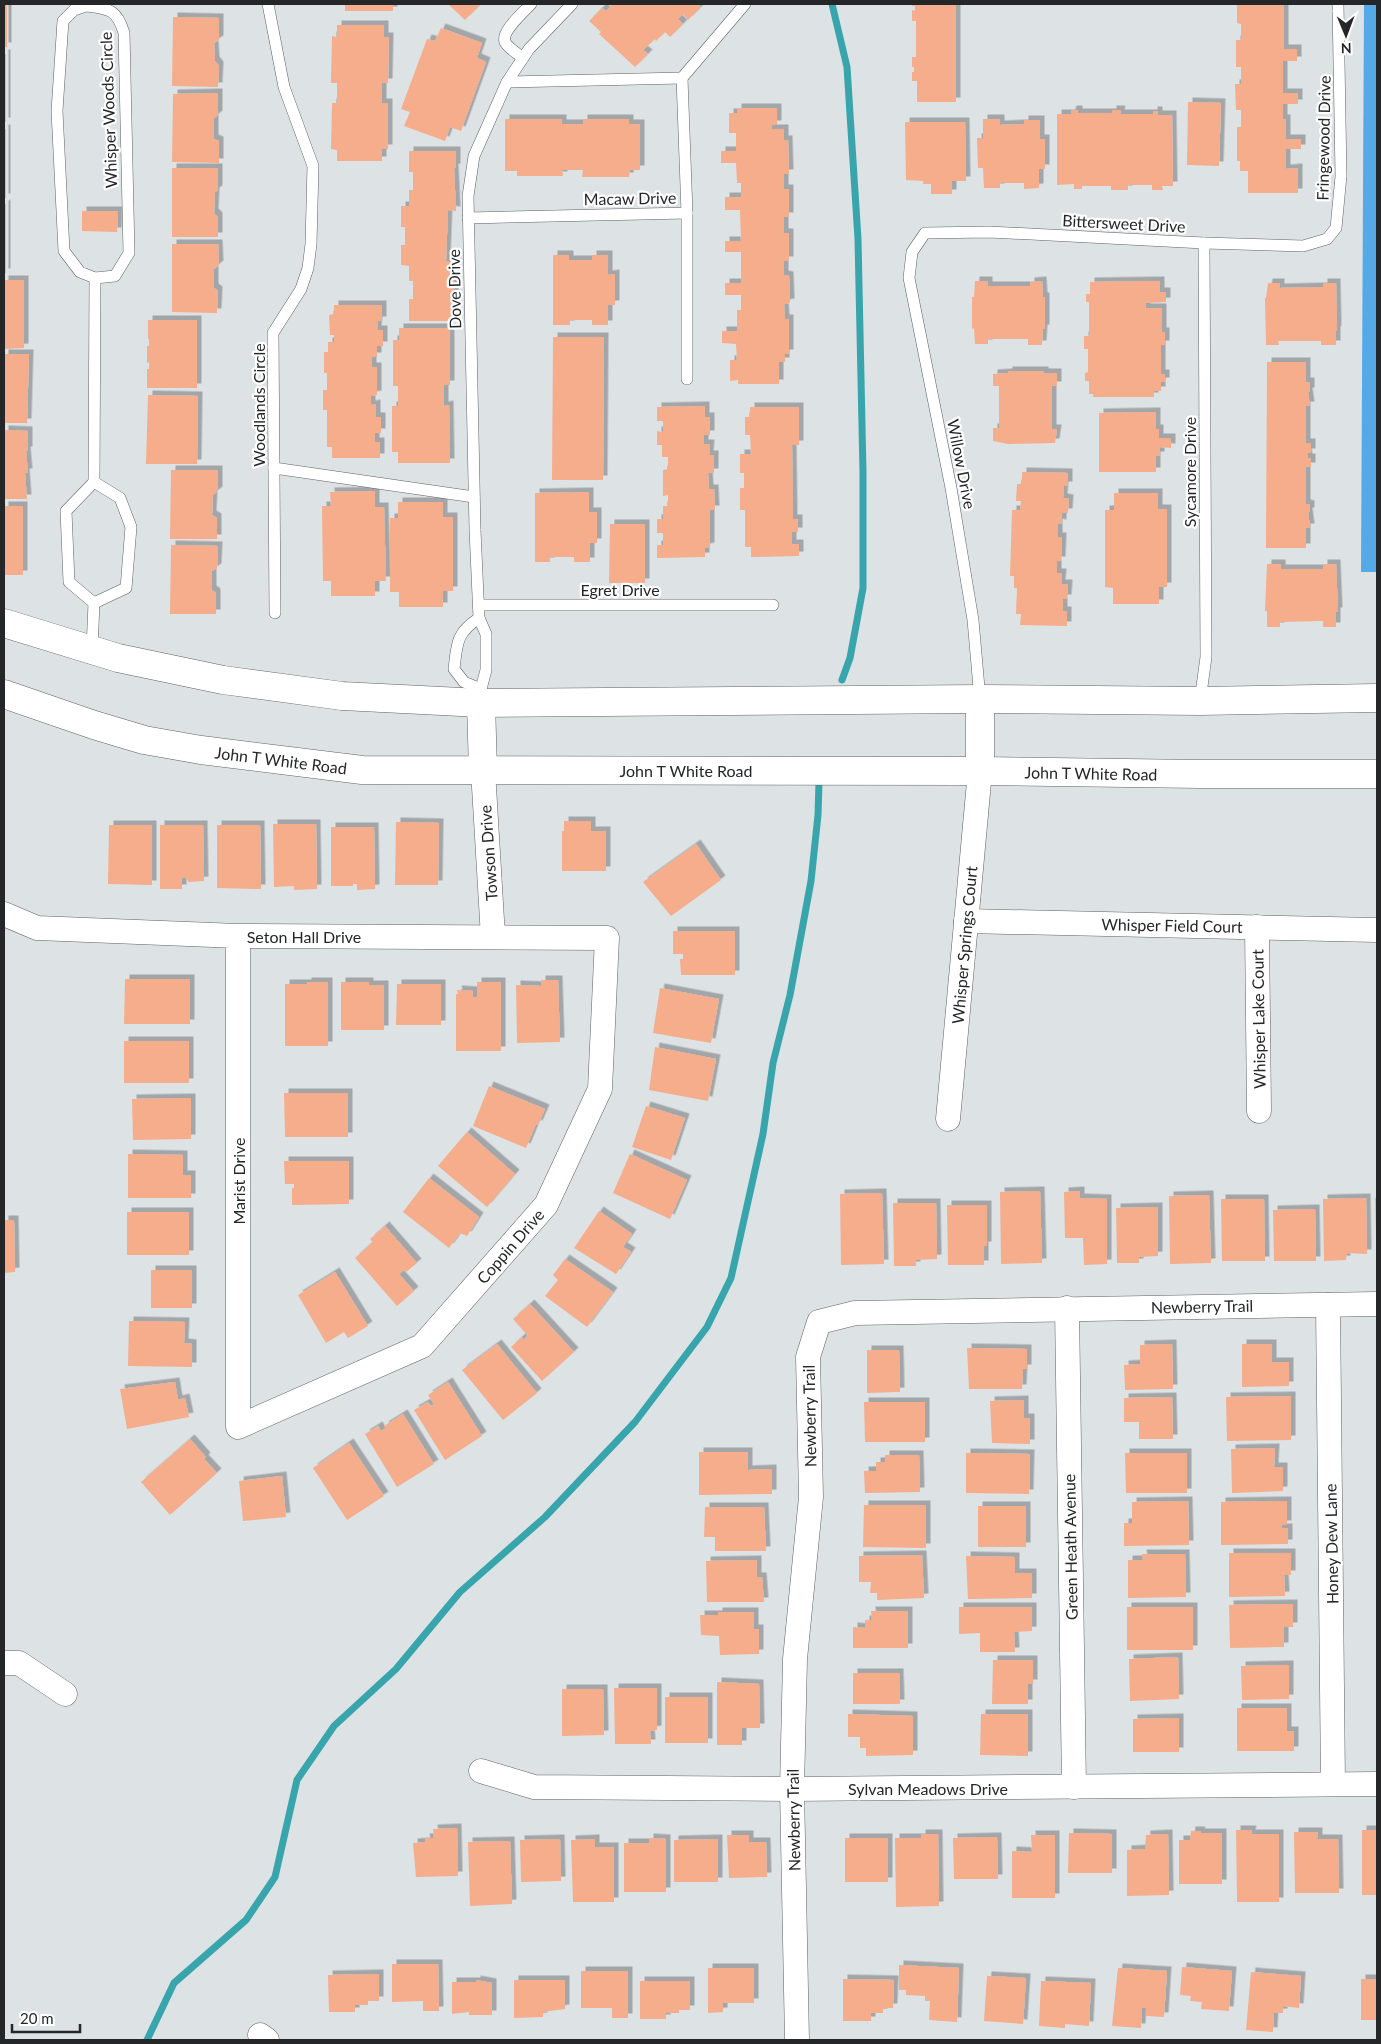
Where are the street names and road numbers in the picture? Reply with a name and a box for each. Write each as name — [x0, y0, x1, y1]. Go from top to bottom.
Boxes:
street label: Whisper Woods Circle — [96, 31, 120, 189]
street label: Fringewood Drive — [1312, 75, 1334, 201]
street label: Macaw Drive — [584, 188, 676, 208]
street label: Bittersweet Drive — [1062, 210, 1186, 236]
street label: Dove Drive — [444, 249, 464, 329]
street label: Woodlands Circle — [249, 343, 268, 467]
street label: Willow Drive — [944, 417, 980, 511]
street label: Sycamore Drive — [1180, 417, 1199, 527]
street label: Egret Drive — [580, 580, 660, 599]
street label: John T White Road — [214, 742, 348, 778]
street label: John T White Road — [620, 761, 752, 780]
street label: John T White Road — [1024, 762, 1158, 784]
street label: Towson Drive — [475, 804, 501, 902]
street label: Whisper Springs Court — [948, 865, 980, 1025]
street label: Whisper Field Court — [1101, 914, 1243, 936]
street label: Seton Hall Drive — [247, 927, 361, 946]
street label: Whisper Lake Court — [1247, 949, 1269, 1089]
street label: Marist Drive — [229, 1137, 248, 1225]
street label: Coppin Drive — [472, 1205, 548, 1287]
street label: Newberry Trail — [1151, 1296, 1253, 1316]
street label: Newberry Trail — [799, 1365, 819, 1467]
street label: Green Heath Avenue — [1059, 1474, 1081, 1620]
street label: Honey Dew Lane — [1320, 1484, 1342, 1604]
street label: Newberry Trail — [783, 1769, 803, 1871]
street label: Sylvan Meadows Drive — [848, 1779, 1008, 1798]

